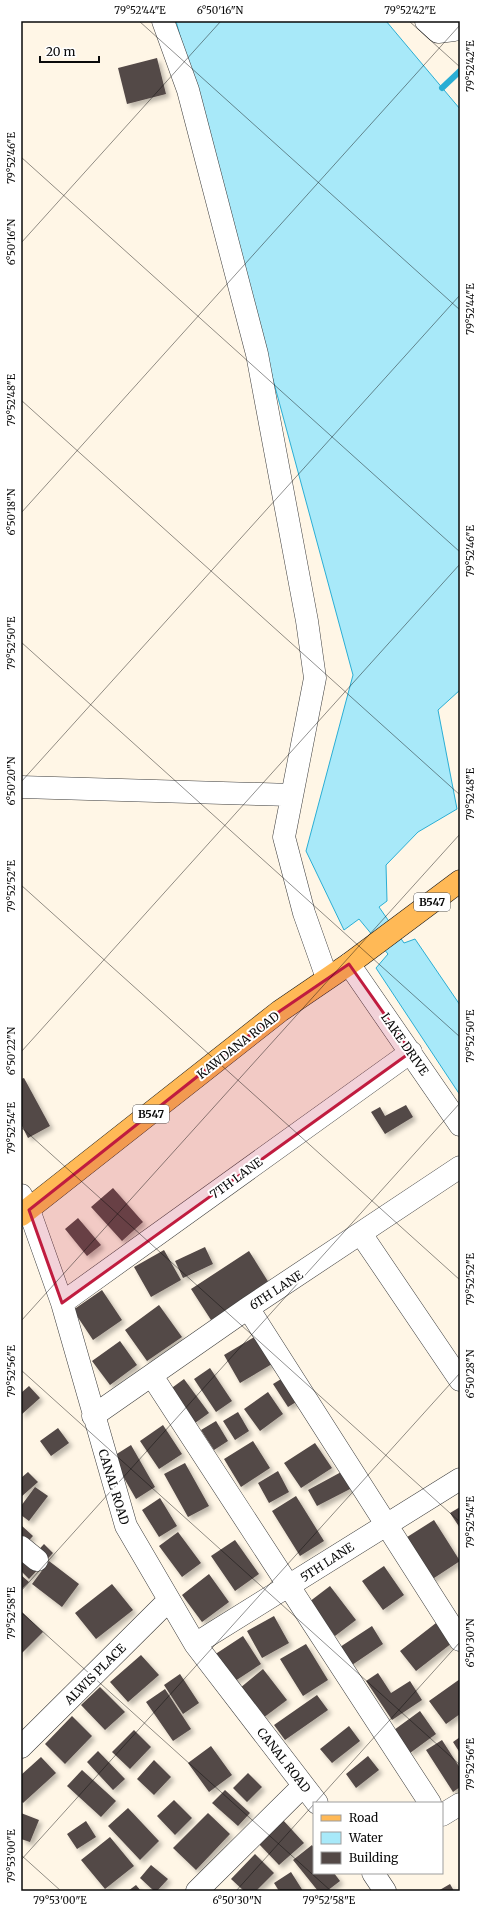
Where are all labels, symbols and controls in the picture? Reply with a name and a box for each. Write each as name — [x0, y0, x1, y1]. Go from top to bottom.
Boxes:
text: 79°52'44"E — [114, 4, 166, 17]
text: 6°50'16"N — [197, 4, 244, 17]
text: 79°52'42"E — [384, 4, 436, 17]
scale bar — [40, 38, 99, 64]
text: 79°52'42"E — [464, 40, 477, 92]
text: 20 m — [46, 44, 75, 59]
text: 79°52'46"E — [5, 132, 18, 184]
text: 6°50'16"N — [5, 218, 18, 265]
text: 79°52'44"E — [464, 283, 477, 335]
text: 79°52'48"E — [5, 373, 18, 426]
text: 6°50'18"N — [5, 488, 18, 536]
text: 79°52'46"E — [464, 525, 477, 577]
text: 79°52'50"E — [5, 616, 18, 669]
text: 6°50'20"N — [5, 756, 18, 806]
text: 79°52'48"E — [464, 767, 477, 820]
text: 79°52'52"E — [5, 859, 18, 912]
road number: B547 — [414, 893, 450, 911]
street label: KAWDANA ROAD — [194, 1008, 282, 1082]
text: 79°52'50"E — [464, 1009, 477, 1062]
street label: LAKE DRIVE — [378, 1010, 432, 1078]
text: 6°50'22"N — [5, 1026, 18, 1075]
text: 79°52'54"E — [5, 1102, 18, 1154]
road number: B547 — [133, 1105, 169, 1123]
street label: 7TH LANE — [207, 1154, 265, 1202]
text: 79°52'52"E — [464, 1252, 477, 1305]
street label: 6TH LANE — [246, 1267, 306, 1313]
text: 79°52'56"E — [5, 1344, 18, 1397]
text: 6°50'28"N — [464, 1349, 477, 1398]
street label: CANAL ROAD — [95, 1447, 133, 1527]
text: 79°52'54"E — [464, 1496, 477, 1548]
street label: 5TH LANE — [297, 1539, 357, 1585]
text: 79°52'58"E — [5, 1586, 18, 1639]
text: 6°50'30"N — [464, 1618, 477, 1668]
street label: ALWIS PLACE — [61, 1640, 129, 1708]
street label: CANAL ROAD — [254, 1725, 314, 1795]
text: 79°52'56"E — [464, 1737, 477, 1790]
legend — [313, 1802, 443, 1874]
text: Road — [349, 1810, 378, 1825]
text: 79°53'00"E — [5, 1829, 18, 1883]
text: Water — [348, 1830, 384, 1845]
text: Building — [349, 1850, 399, 1865]
text: 79°53'00"E — [33, 1894, 87, 1907]
text: 6°50'30"N — [212, 1894, 262, 1907]
text: 79°52'58"E — [303, 1894, 356, 1907]

